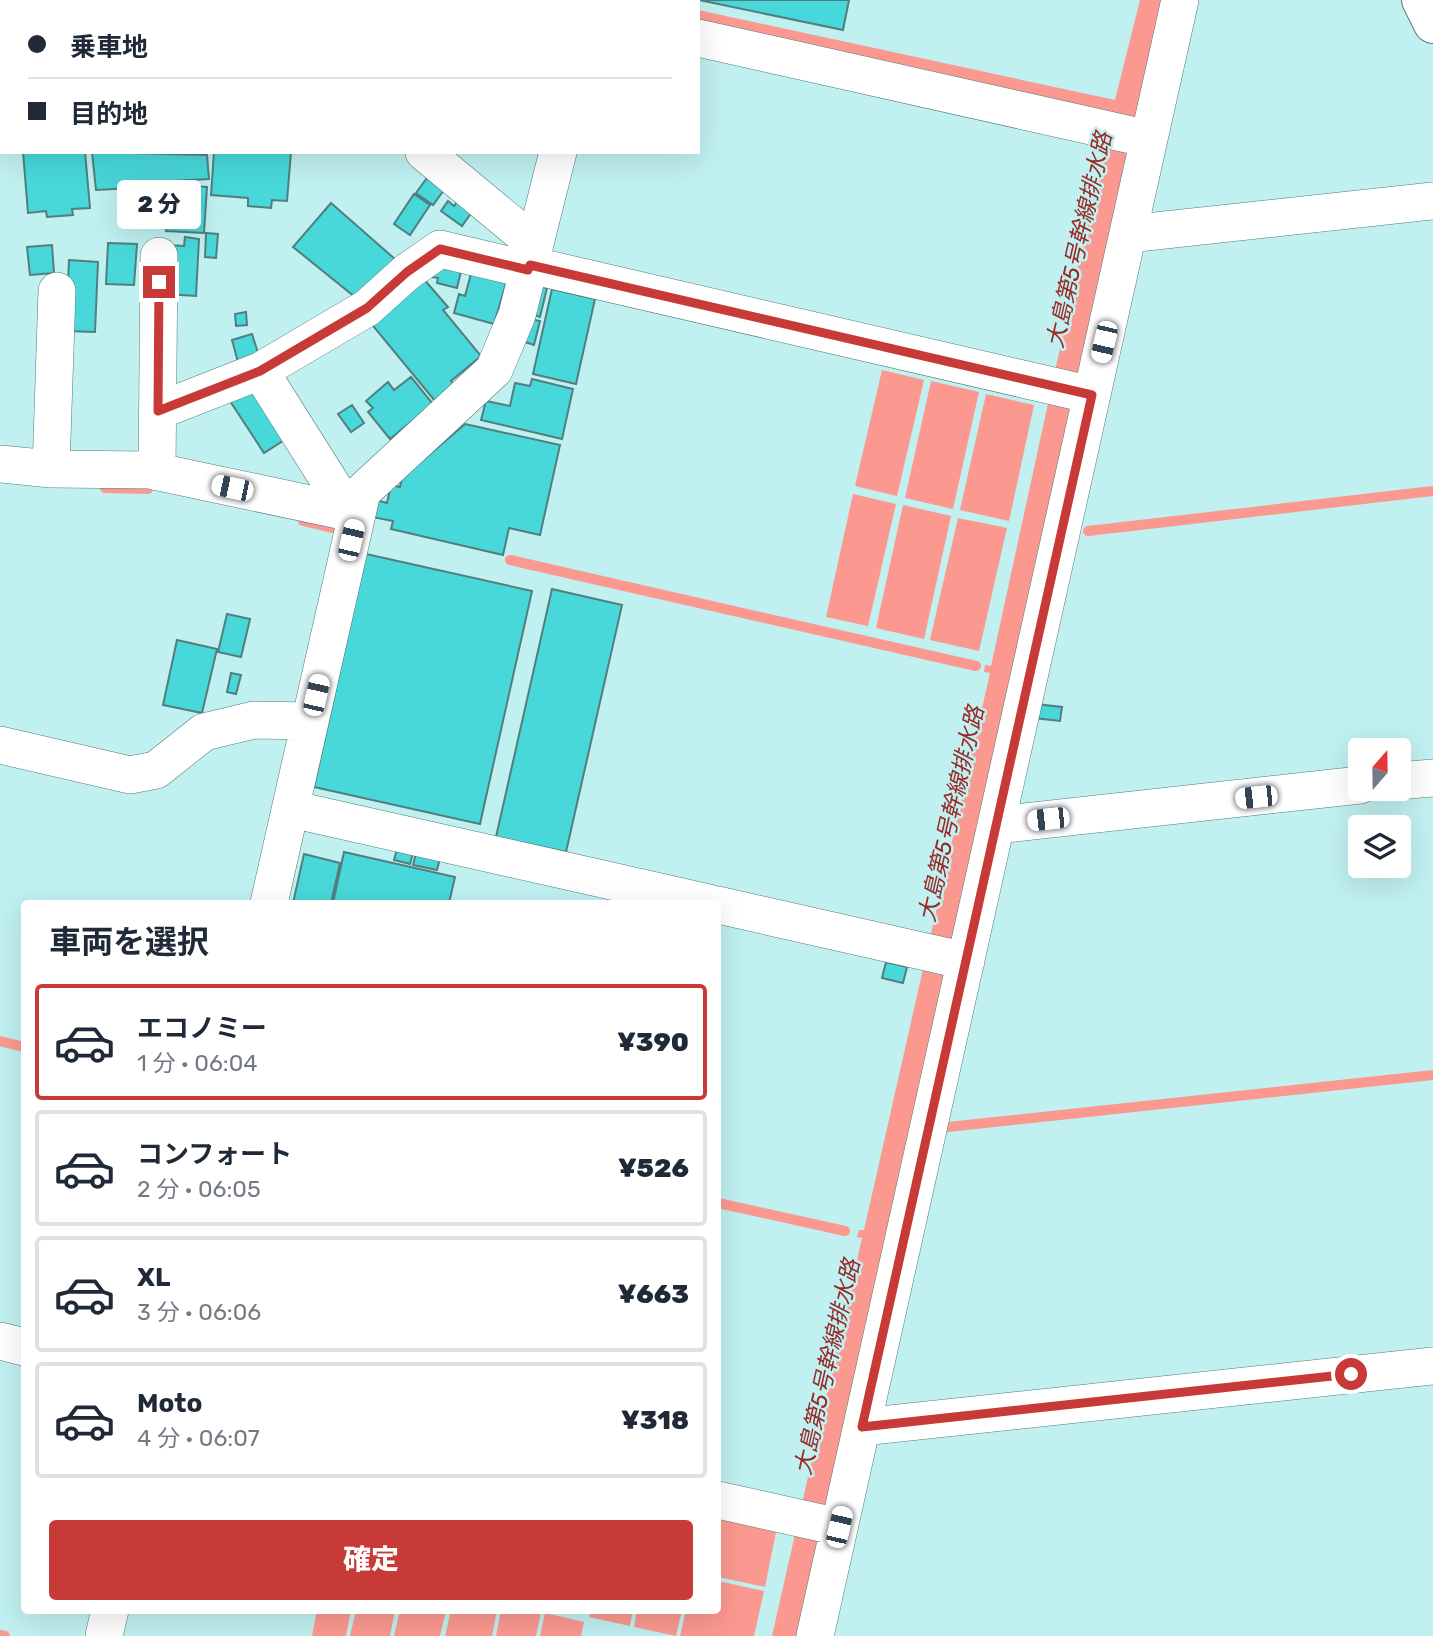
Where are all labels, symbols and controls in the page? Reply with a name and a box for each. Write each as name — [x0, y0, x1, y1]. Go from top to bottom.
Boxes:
text: 乗車地 — [70, 32, 148, 63]
text: 目的地 — [70, 99, 148, 130]
water label: 大島第5号幹線排水路 — [1041, 127, 1118, 351]
callout: 2 分 — [117, 180, 201, 230]
text: 2 分 — [137, 190, 181, 218]
route end — [143, 266, 175, 298]
car — [1090, 319, 1119, 365]
car — [210, 473, 255, 503]
car — [337, 517, 366, 563]
car — [302, 672, 331, 718]
water label: 大島第5号幹線排水路 — [913, 701, 990, 925]
north arrow — [1348, 738, 1410, 802]
map controls — [1348, 738, 1411, 878]
car — [1235, 784, 1278, 810]
car — [1027, 806, 1070, 832]
button: layers — [1348, 815, 1411, 878]
text: 車両を選択 — [49, 923, 209, 961]
icon: car — [53, 1011, 116, 1074]
text: エコノミー — [137, 1013, 267, 1044]
text: ¥390 — [617, 1027, 689, 1058]
text: 1 分 · 06:04 — [137, 1049, 258, 1077]
icon: car — [53, 1137, 116, 1200]
text: コンフォート — [137, 1139, 292, 1170]
text: ¥526 — [618, 1153, 689, 1184]
text: 2 分 · 06:05 — [137, 1175, 261, 1203]
water label: 大島第5号幹線排水路 — [789, 1254, 866, 1478]
text: XL — [137, 1262, 170, 1293]
icon: car — [53, 1263, 116, 1326]
text: ¥663 — [618, 1279, 689, 1310]
text: 3 分 · 06:06 — [137, 1298, 261, 1326]
route start — [1335, 1358, 1367, 1390]
text: Moto — [137, 1388, 202, 1419]
icon: car — [53, 1389, 116, 1452]
text: ¥318 — [621, 1405, 689, 1436]
text: 4 分 · 06:07 — [137, 1424, 260, 1452]
car — [825, 1504, 854, 1550]
button: 確定 — [49, 1520, 693, 1600]

